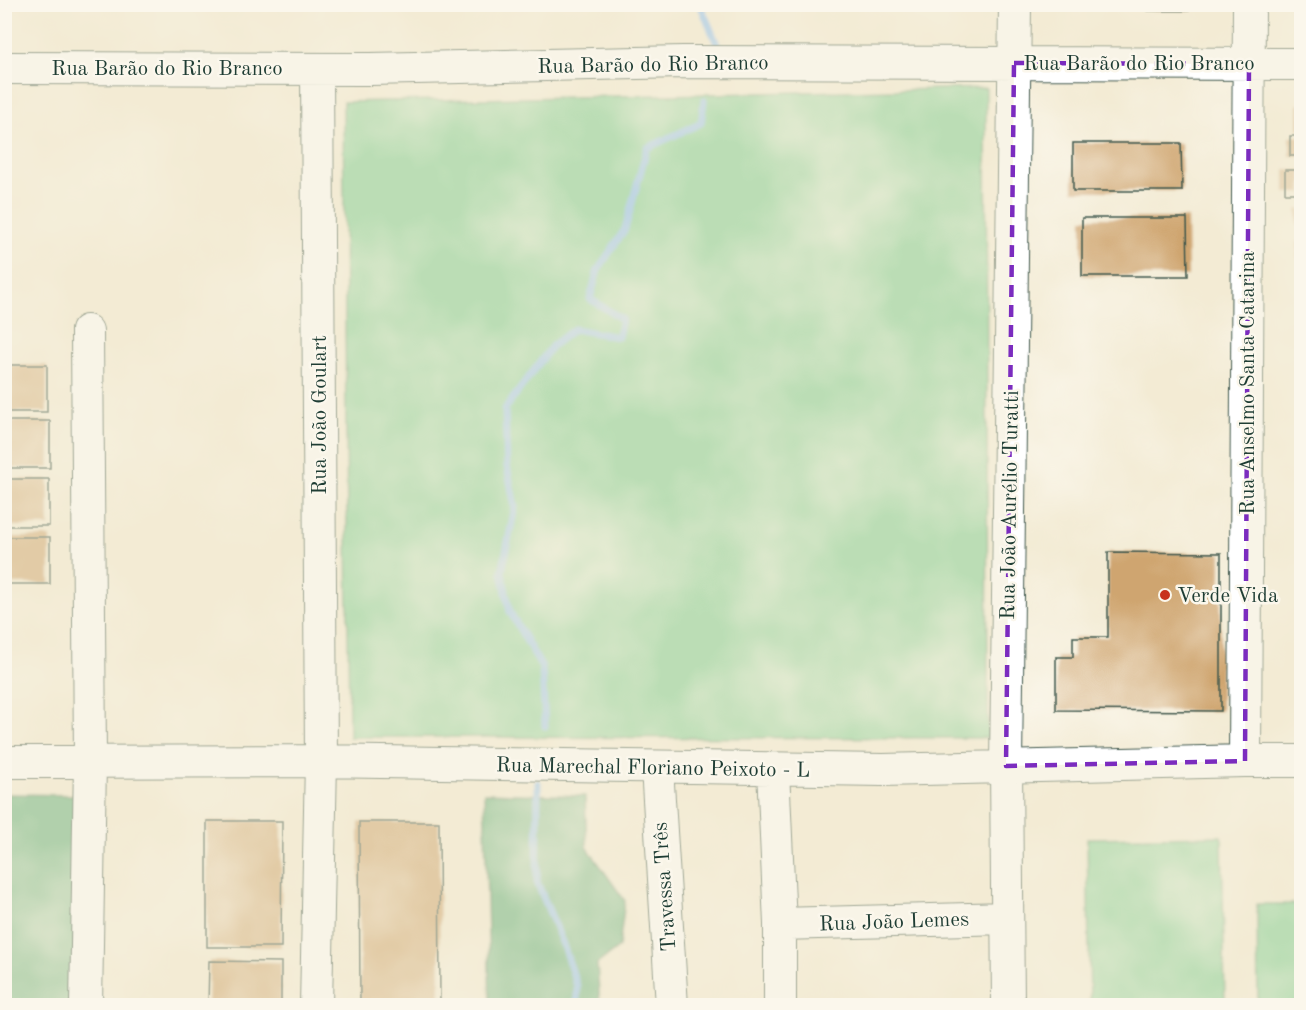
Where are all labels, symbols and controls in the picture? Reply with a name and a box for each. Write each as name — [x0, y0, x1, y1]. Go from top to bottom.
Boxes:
street label: Rua Barão do Rio Branco — [537, 53, 769, 78]
street label: Rua Barão do Rio Branco — [1023, 54, 1255, 75]
street label: Rua Barão do Rio Branco — [51, 59, 283, 80]
street label: Rua Anselmo Santa Catarina — [1238, 251, 1259, 515]
street label: Rua João Goulart — [310, 335, 331, 495]
street label: Rua João Aurélio Turatti — [998, 390, 1023, 620]
place label: Verde Vida — [1177, 586, 1278, 607]
marker: Verde Vida — [1158, 588, 1172, 602]
street label: Rua Marechal Floriano Peixoto - L — [496, 755, 810, 782]
street label: Travessa Três — [650, 821, 681, 952]
street label: Rua João Lemes — [819, 909, 969, 936]

